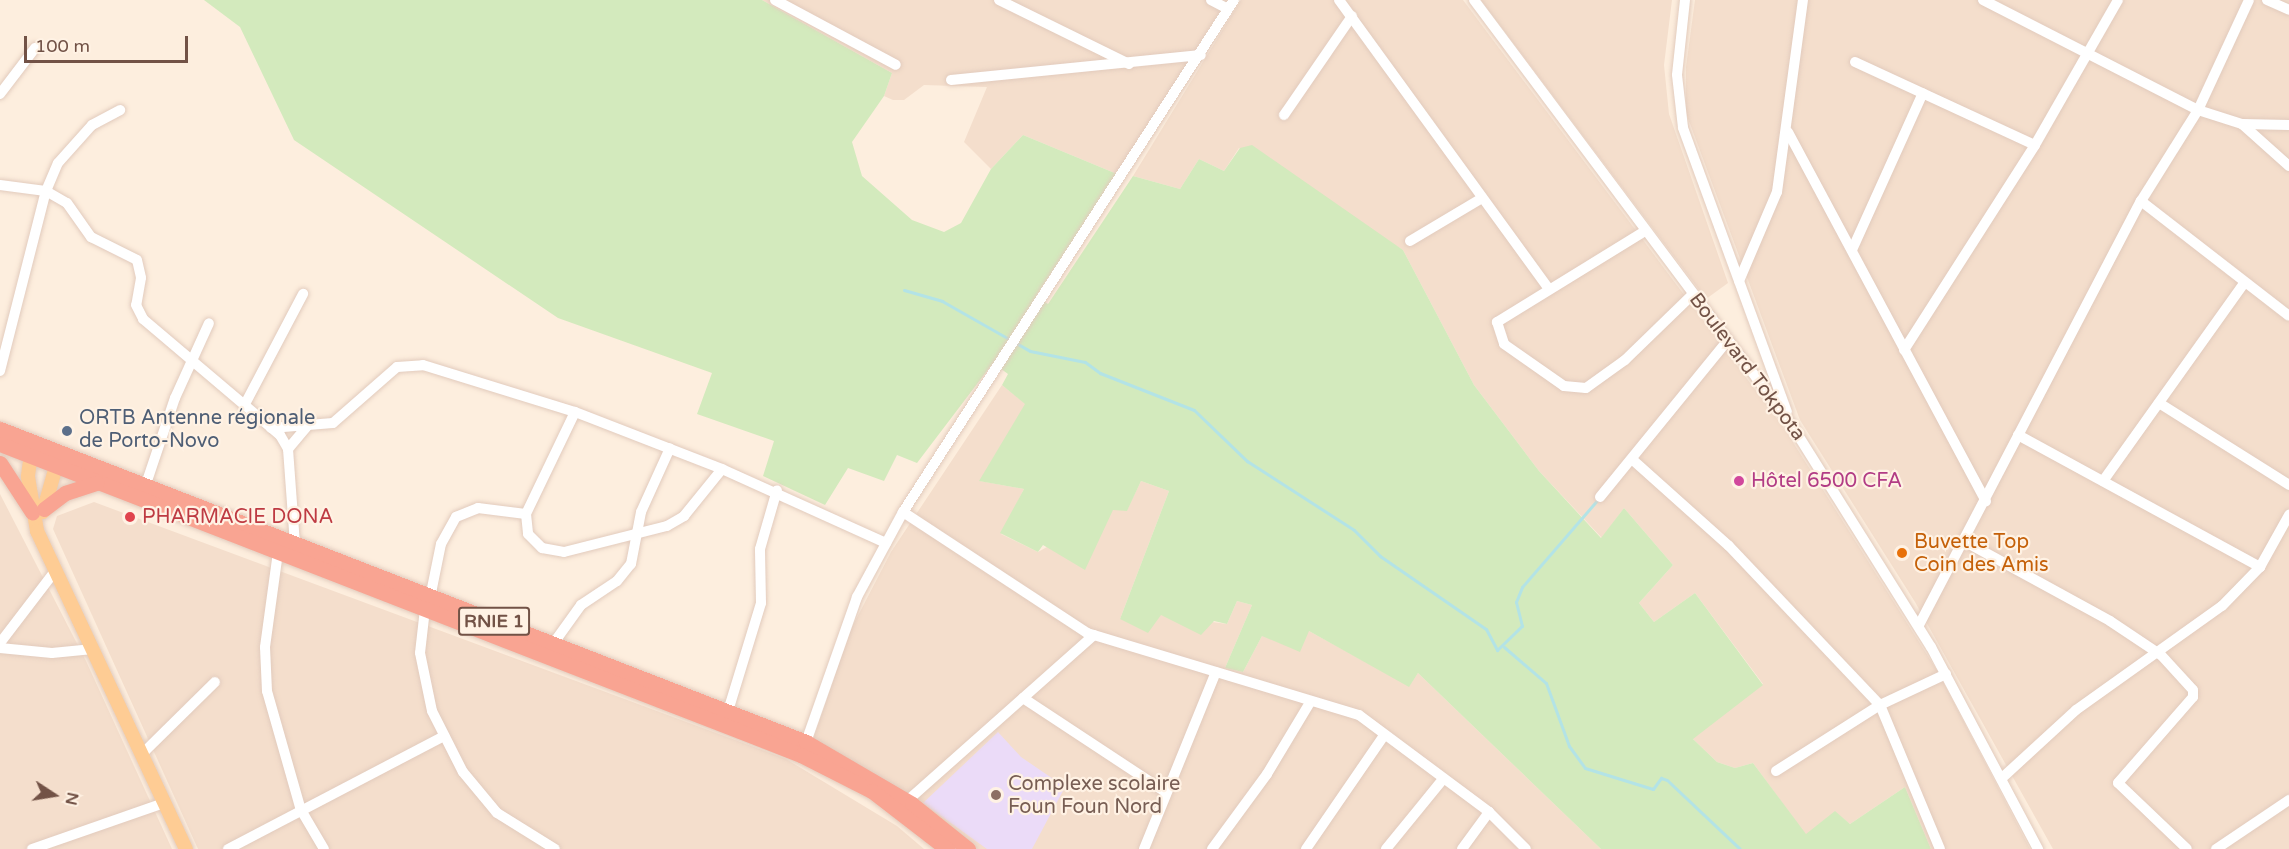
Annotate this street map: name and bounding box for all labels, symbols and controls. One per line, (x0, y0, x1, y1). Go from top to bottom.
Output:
scale bar (27, 24, 190, 62)
text: 100 m (35, 35, 90, 57)
street label: Boulevard Tokpota (1684, 288, 1810, 446)
place label: ORTB Antenne régionale de Porto-Novo (79, 407, 315, 454)
marker: ORTB Antenne régionale de Porto-Novo (60, 424, 74, 438)
place label: Hôtel 6500 CFA (1751, 469, 1902, 493)
marker: Hôtel 6500 CFA (1732, 474, 1746, 488)
place label: PHARMACIE DONA (142, 505, 333, 529)
marker: PHARMACIE DONA (123, 510, 137, 524)
place label: Buvette Top Coin des Amis (1914, 530, 2049, 577)
marker: Buvette Top Coin des Amis (1895, 546, 1909, 560)
road number: RNIE 1 (458, 606, 530, 636)
north arrow (24, 765, 84, 825)
place label: Complexe scolaire Foun Foun Nord (1008, 772, 1180, 819)
marker: Complexe scolaire Foun Foun Nord (989, 788, 1003, 802)
text: N (60, 790, 83, 807)

